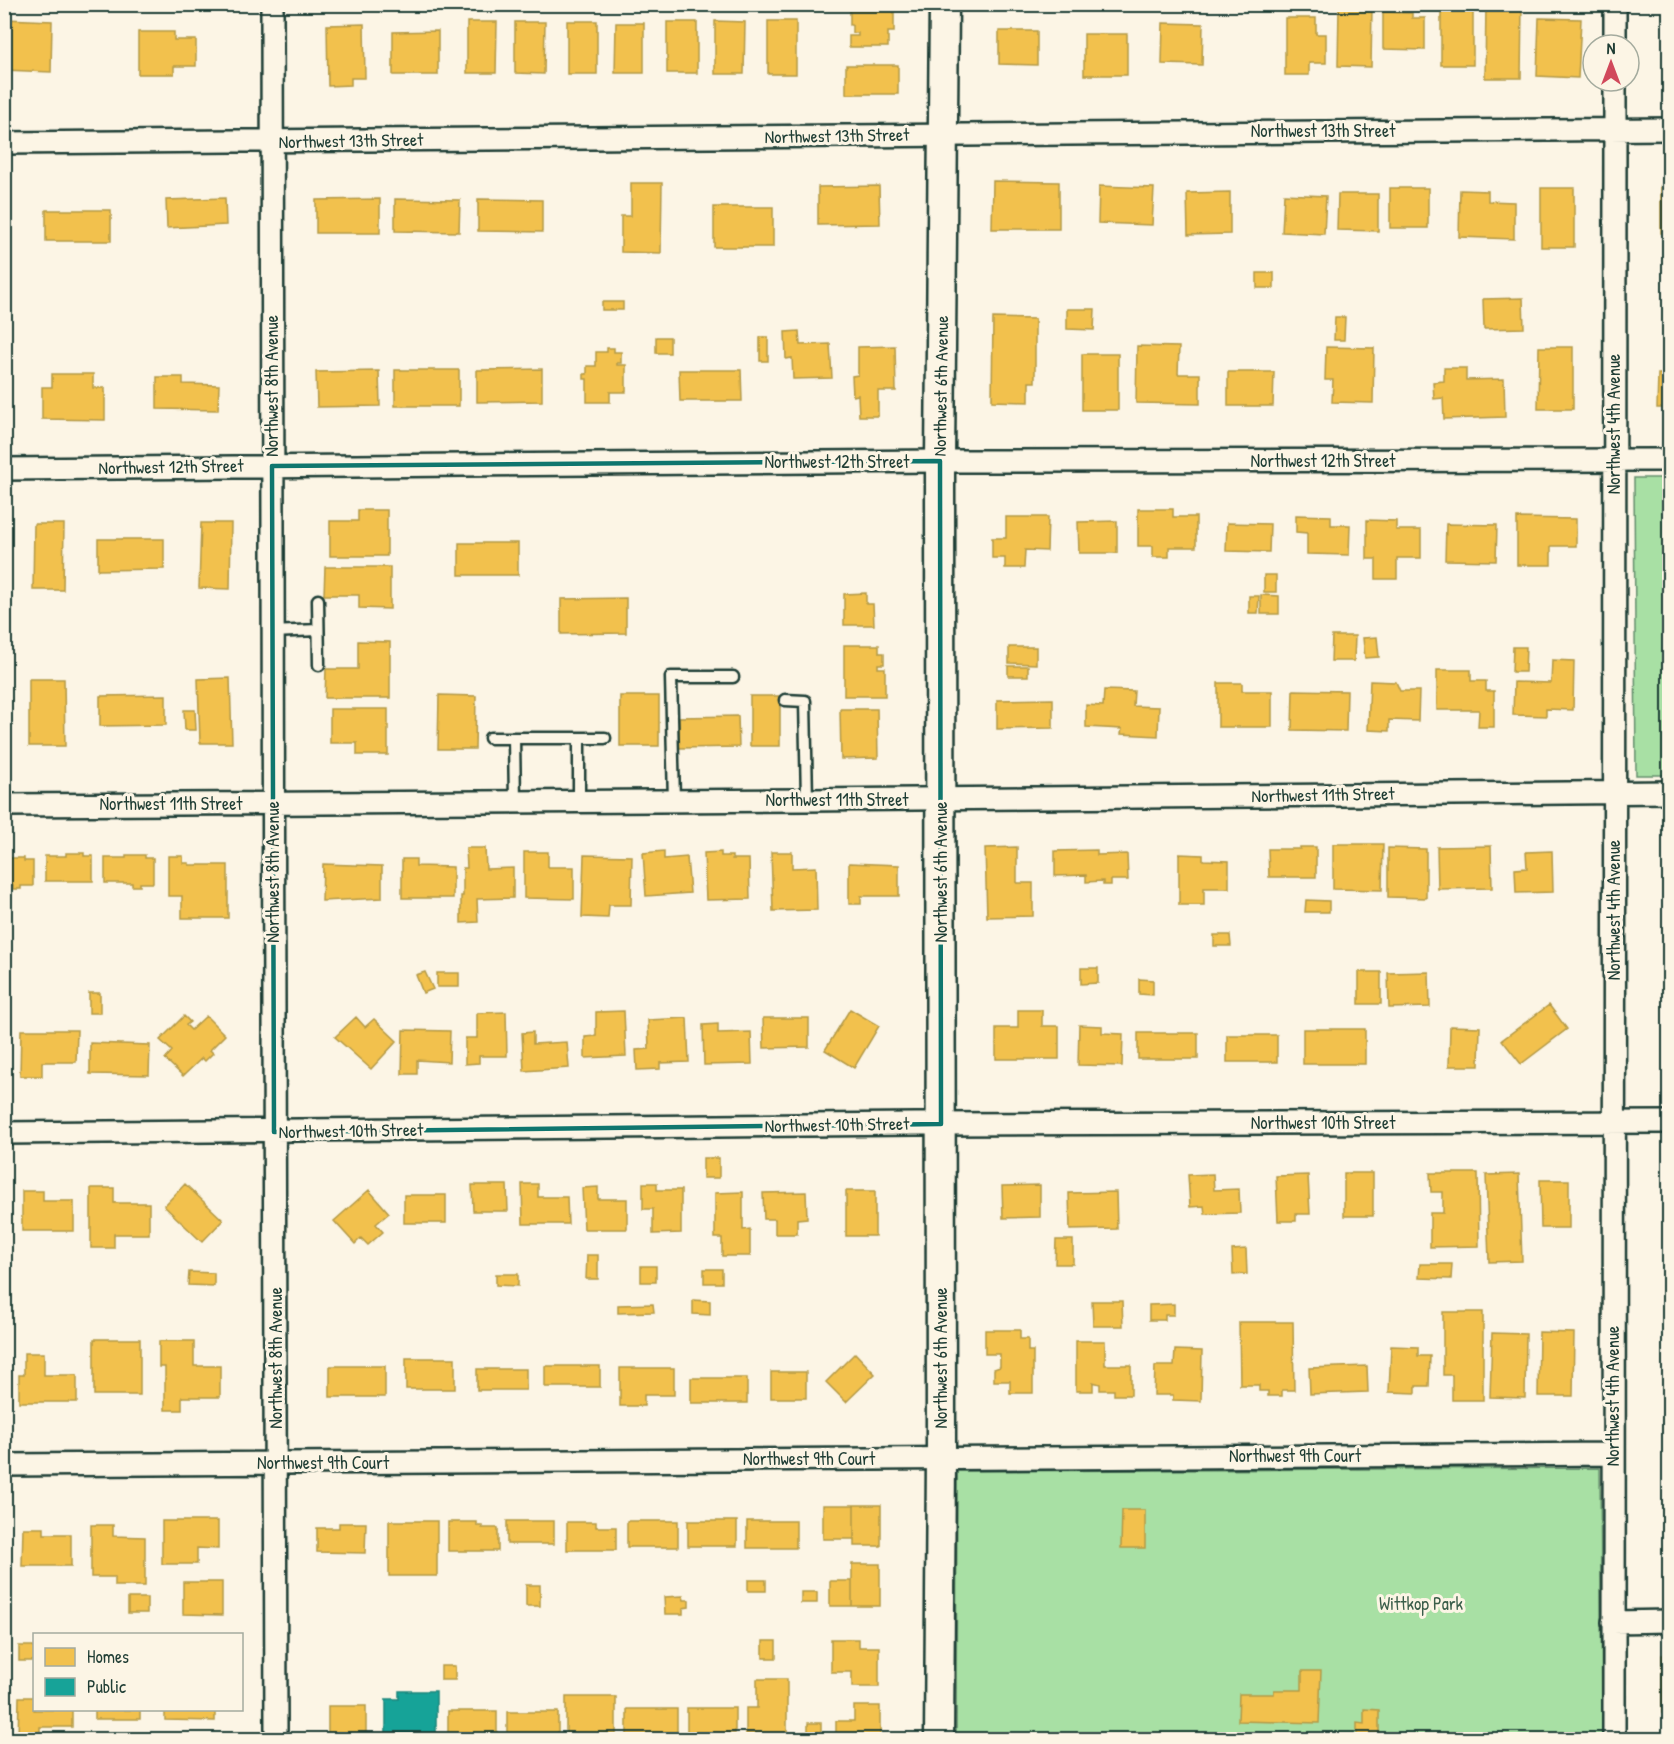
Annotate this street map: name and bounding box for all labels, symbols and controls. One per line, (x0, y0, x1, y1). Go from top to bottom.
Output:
north arrow (1581, 33, 1641, 93)
text: N (1607, 37, 1616, 59)
street label: Northwest 13th Street (1251, 118, 1396, 143)
street label: Northwest 13th Street (764, 122, 910, 149)
street label: Northwest 13th Street (278, 127, 424, 154)
street label: Northwest 8th Avenue (259, 315, 284, 457)
street label: Northwest 6th Avenue (927, 315, 954, 457)
street label: Northwest 4th Avenue (1601, 354, 1626, 494)
street label: Northwest 12th Street (1250, 448, 1396, 473)
street label: Northwest 12th Street (764, 449, 910, 474)
street label: Northwest 12th Street (98, 453, 245, 480)
street label: Northwest 11th Street (1251, 781, 1396, 808)
street label: Northwest 11th Street (765, 787, 909, 812)
street label: Northwest 11th Street (99, 791, 243, 816)
street label: Northwest 8th Avenue (260, 801, 285, 943)
street label: Northwest 6th Avenue (928, 802, 953, 943)
street label: Northwest 4th Avenue (1601, 840, 1626, 980)
street label: Northwest 10th Street (1251, 1110, 1396, 1135)
street label: Northwest 10th Street (764, 1111, 910, 1138)
street label: Northwest 10th Street (278, 1117, 424, 1144)
street label: Northwest 8th Avenue (263, 1287, 288, 1429)
street label: Northwest 6th Avenue (928, 1288, 953, 1429)
street label: Northwest 4th Avenue (1600, 1326, 1625, 1466)
street label: Northwest 9th Court (1229, 1443, 1362, 1468)
street label: Northwest 9th Court (743, 1446, 876, 1471)
street label: Northwest 9th Court (257, 1450, 390, 1475)
park label: Wittkop Park (1379, 1591, 1464, 1616)
legend (33, 1633, 243, 1711)
text: Homes (87, 1644, 129, 1669)
text: Public (87, 1674, 126, 1699)

